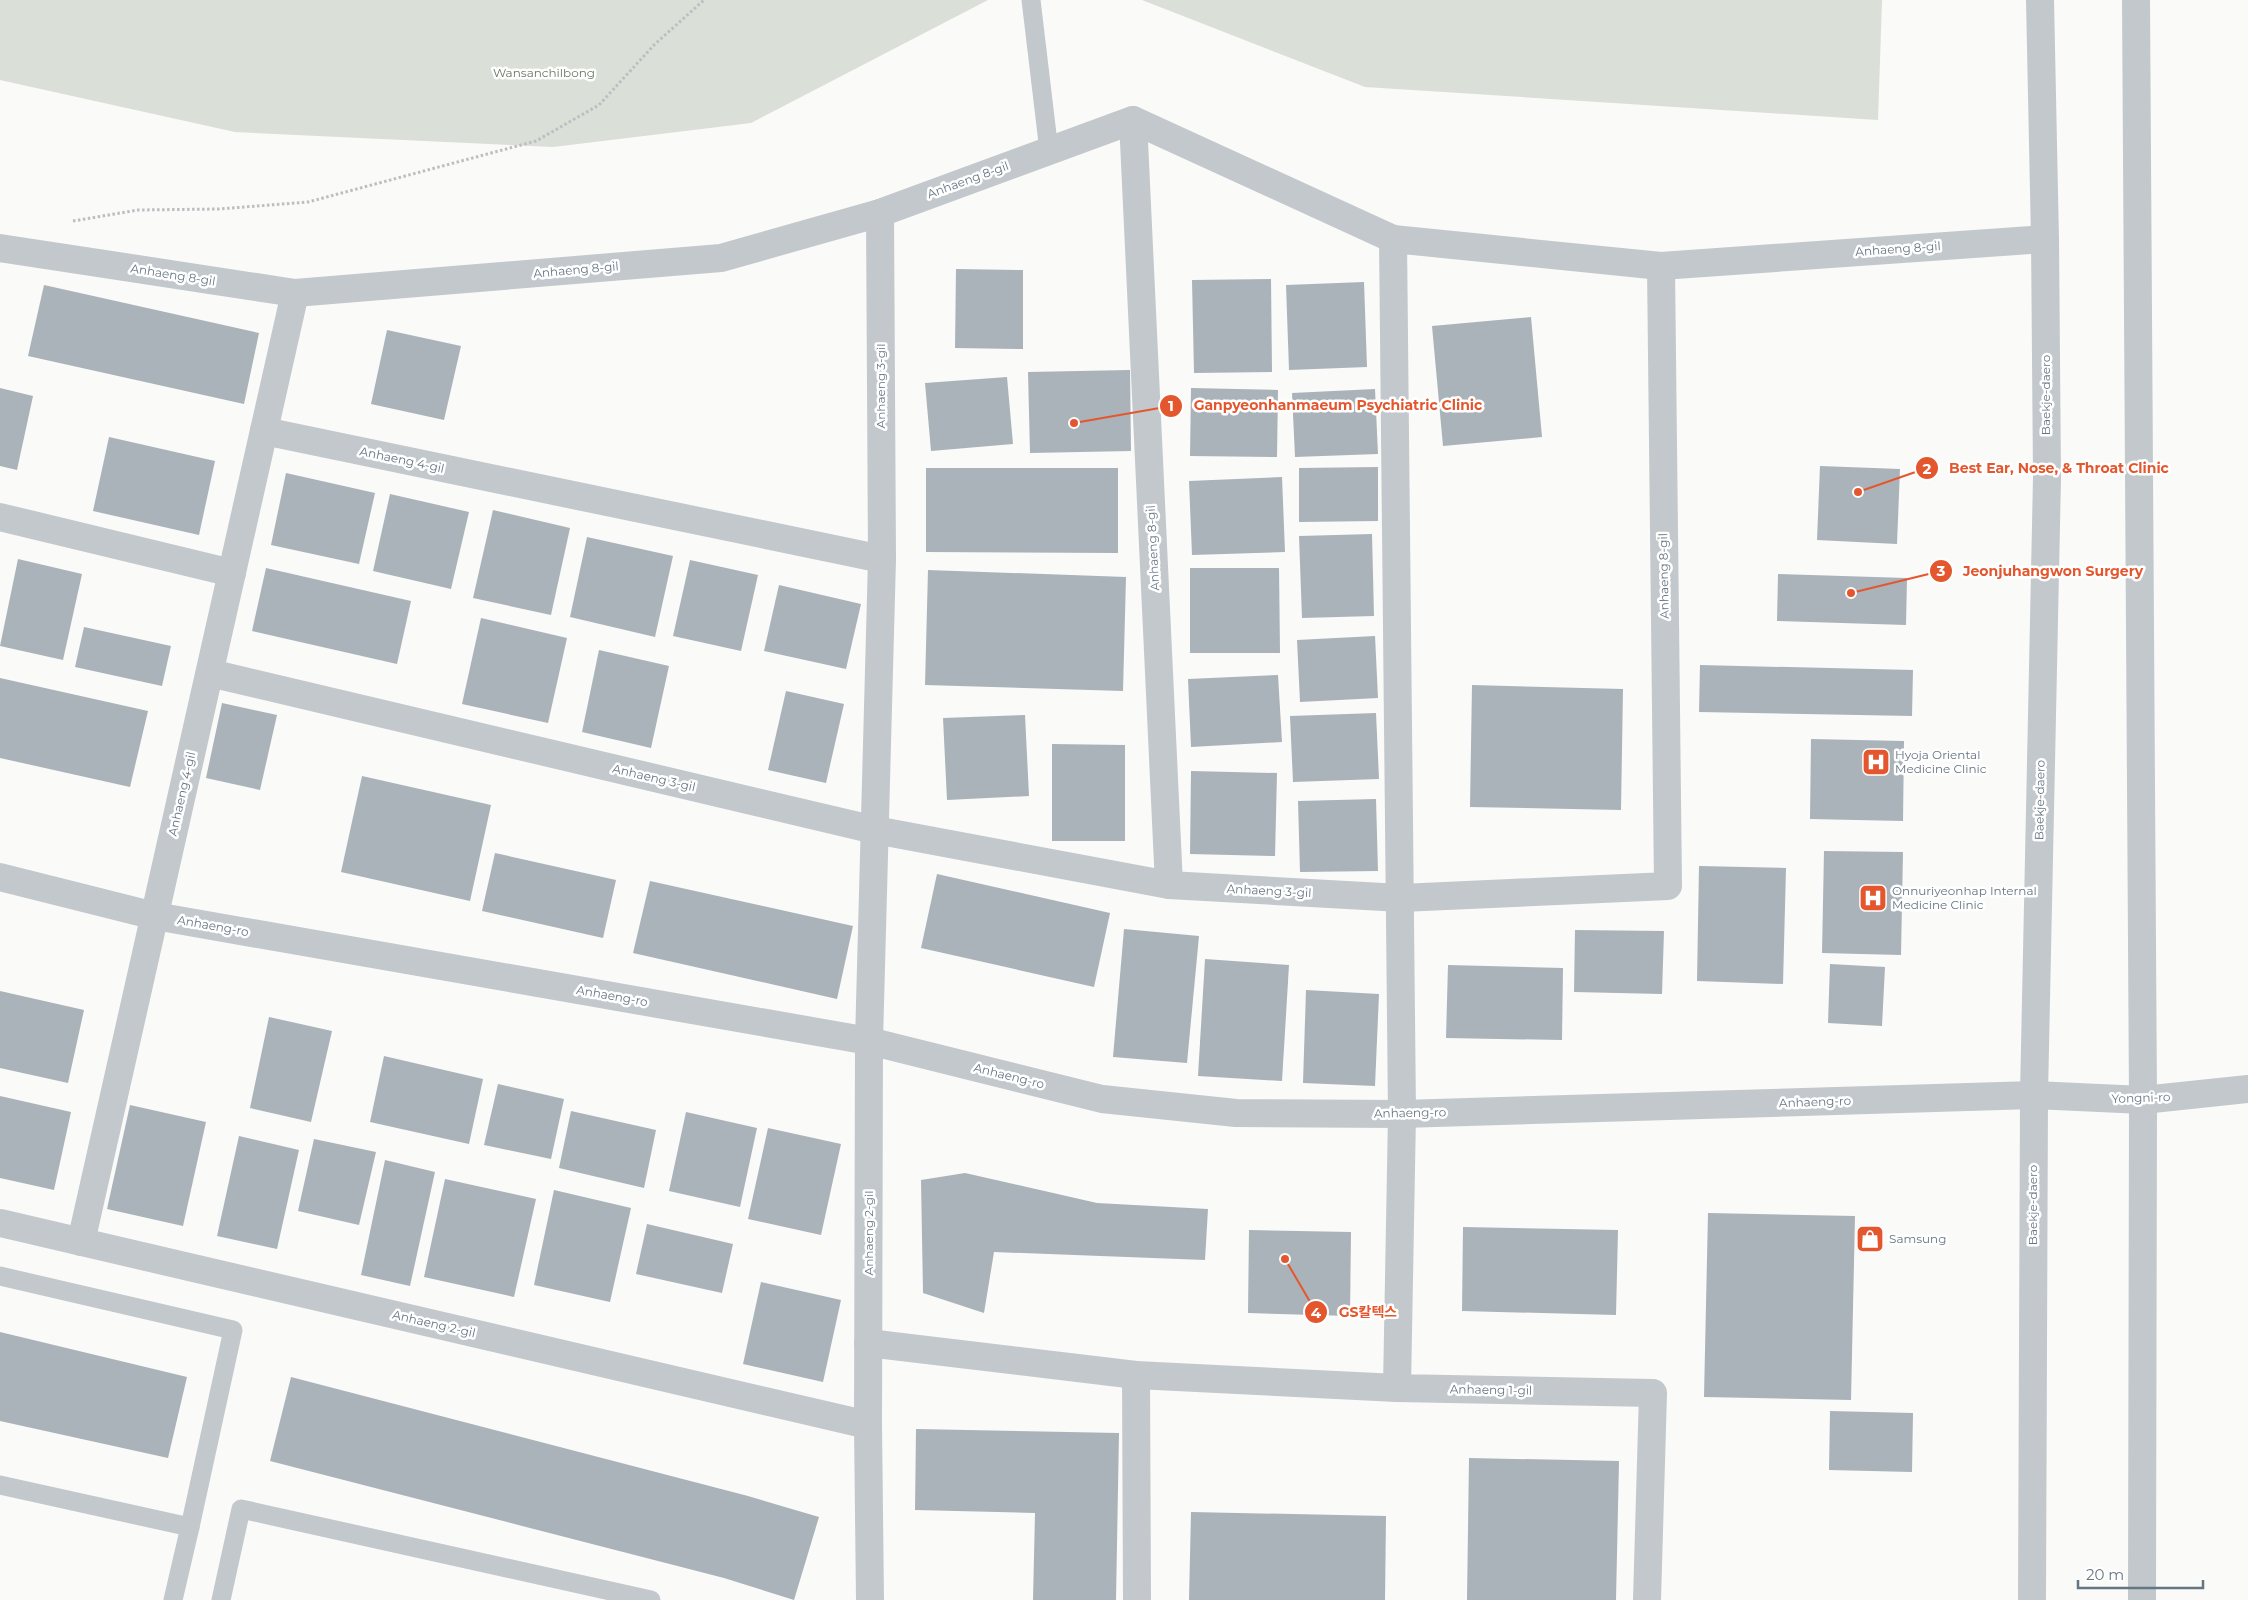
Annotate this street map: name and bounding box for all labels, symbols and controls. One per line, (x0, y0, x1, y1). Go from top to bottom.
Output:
park label: Wansanchilbong (493, 65, 595, 80)
street label: Anhaeng 8-gil (925, 158, 1011, 201)
street label: Anhaeng 8-gil (1855, 238, 1941, 259)
street label: Anhaeng 8-gil (533, 258, 619, 281)
street label: Anhaeng 8-gil (130, 260, 217, 289)
street label: Anhaeng 3-gil (873, 344, 888, 428)
street label: Baekje-daero (2038, 355, 2053, 435)
callout: Ganpyeonhanmaeum Psychiatric Clinic (1159, 391, 1493, 420)
text: 1 (1168, 396, 1174, 415)
text: Ganpyeonhanmaeum Psychiatric Clinic (1194, 396, 1483, 414)
street label: Anhaeng 4-gil (358, 443, 446, 476)
callout: Best Ear, Nose, & Throat Clinic (1914, 454, 2179, 483)
text: 2 (1923, 459, 1932, 478)
text: Best Ear, Nose, & Throat Clinic (1949, 459, 2170, 477)
street label: Anhaeng 8-gil (1143, 505, 1162, 591)
street label: Anhaeng 8-gil (1655, 533, 1672, 619)
callout: Jeonjuhangwon Surgery (1928, 557, 2153, 586)
text: 3 (1936, 561, 1946, 580)
text: Jeonjuhangwon Surgery (1962, 562, 2144, 580)
hospital icon: Hyoja Oriental Medicine Clinic (1861, 747, 1891, 777)
place label: Hyoja Oriental Medicine Clinic (1895, 747, 1987, 776)
street label: Anhaeng 4-gil (165, 750, 199, 838)
street label: Baekje-daero (2031, 760, 2048, 840)
street label: Anhaeng 3-gil (611, 761, 697, 794)
street label: Anhaeng 3-gil (1226, 881, 1312, 900)
hospital icon: Onnuriyeonhap Internal Medicine Clinic (1858, 883, 1888, 913)
place label: Onnuriyeonhap Internal Medicine Clinic (1892, 883, 2037, 912)
street label: Anhaeng-ro (176, 912, 250, 939)
street label: Anhaeng-ro (575, 982, 649, 1009)
street label: Anhaeng-ro (972, 1059, 1046, 1092)
street label: Yongni-ro (2111, 1089, 2171, 1106)
street label: Anhaeng-ro (1779, 1093, 1851, 1110)
street label: Anhaeng-ro (1374, 1104, 1446, 1121)
street label: Baekje-daero (2025, 1165, 2040, 1245)
street label: Anhaeng 2-gil (861, 1191, 876, 1275)
shop icon: Samsung (1855, 1224, 1885, 1254)
place label: Samsung (1889, 1231, 1946, 1246)
callout: GS칼텍스 (1304, 1298, 1407, 1327)
text: 4 (1311, 1303, 1322, 1322)
text: GS칼텍스 (1339, 1303, 1397, 1321)
street label: Anhaeng 2-gil (391, 1307, 477, 1340)
street label: Anhaeng 1-gil (1450, 1381, 1532, 1398)
scale bar (2078, 1558, 2203, 1590)
text: 20 m (2086, 1565, 2124, 1584)

